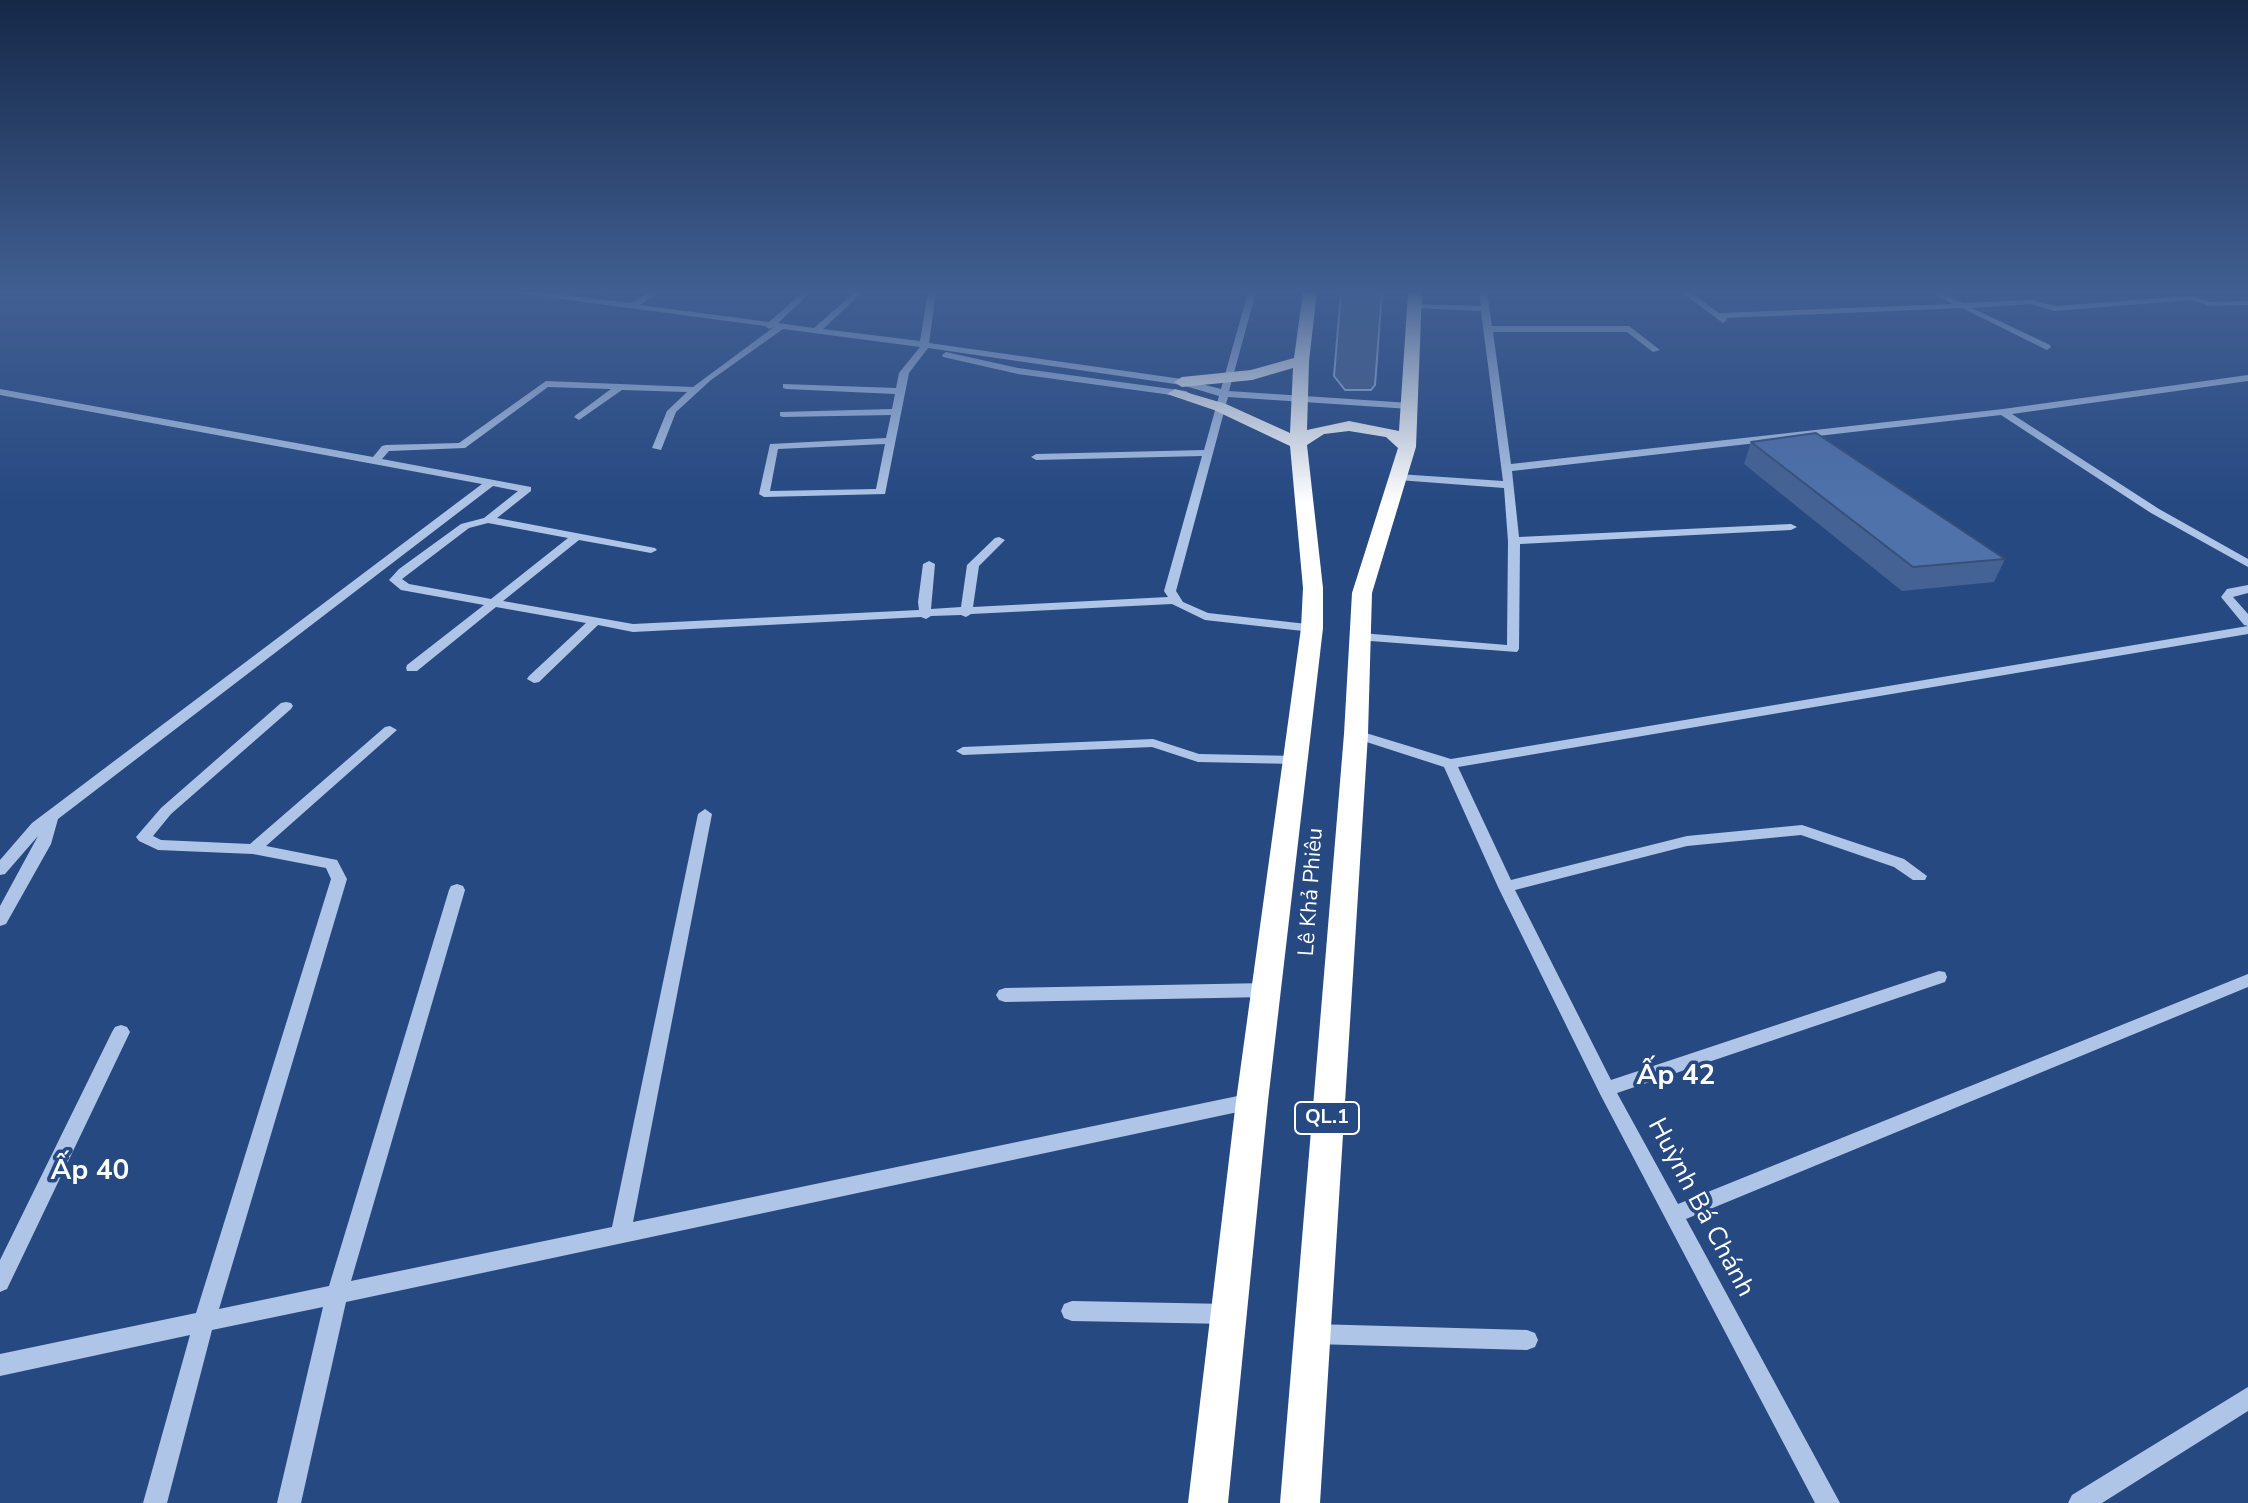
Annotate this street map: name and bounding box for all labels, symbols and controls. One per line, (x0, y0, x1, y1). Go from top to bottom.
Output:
street label: Lê Khả Phiêu (1294, 827, 1330, 957)
district label: Ấp 42 (1637, 1060, 1715, 1094)
road number: QL.1 (1295, 1102, 1359, 1134)
street label: Huỳnh Bá Chánh (1640, 1113, 1760, 1303)
district label: Ấp 40 (51, 1155, 129, 1189)

